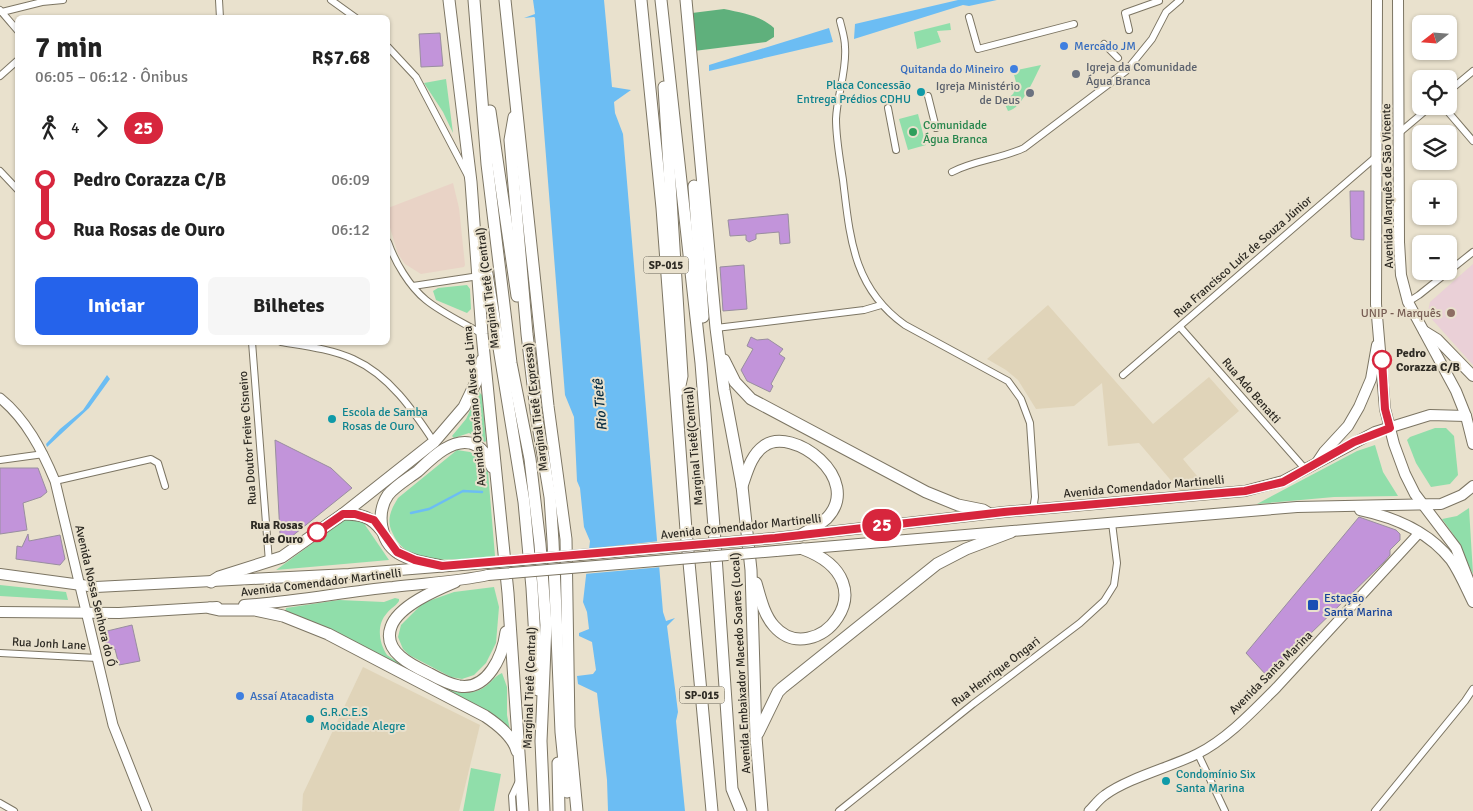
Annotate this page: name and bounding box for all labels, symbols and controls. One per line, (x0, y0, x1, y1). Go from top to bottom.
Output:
north arrow (1412, 15, 1458, 60)
map controls (1412, 15, 1457, 280)
text: 7 min (35, 31, 103, 65)
place label: Mercado JM (1074, 39, 1136, 54)
marker: Mercado JM (1058, 40, 1070, 52)
text: R$7.68 (312, 46, 370, 70)
place label: Igreja da Comunidade Água Branca (1086, 60, 1197, 89)
place label: Quitanda do Mineiro (900, 62, 1004, 77)
marker: Quitanda do Mineiro (1008, 63, 1020, 75)
text: 06:05 – 06:12 · Ônibus (35, 67, 188, 87)
marker: Igreja da Comunidade Água Branca (1070, 68, 1082, 80)
button: locate (1412, 70, 1457, 115)
place label: Placa Concessão Entrega Prédios CDHU (797, 78, 911, 107)
place label: Igreja Ministério de Deus (936, 79, 1020, 108)
marker: Placa Concessão Entrega Prédios CDHU (915, 86, 927, 98)
marker: Igreja Ministério de Deus (1024, 87, 1036, 99)
street label: Avenida Marquês de São Vicente (1379, 103, 1397, 269)
icon: walk (35, 114, 63, 142)
icon: forward (88, 114, 116, 142)
text: 25 (134, 117, 153, 139)
text: 4 (71, 118, 80, 138)
place label: Comunidade Água Branca (923, 118, 988, 147)
button: layers (1412, 125, 1457, 170)
marker: Comunidade Água Branca (907, 126, 919, 138)
text: Pedro Corazza C/B (73, 168, 226, 192)
text: 06:09 (331, 170, 370, 190)
button: + (1412, 180, 1457, 225)
street label: Rua Francisco Luíz de Souza Júnior (1171, 192, 1316, 321)
text: Rua Rosas de Ouro (73, 218, 225, 242)
text: 06:12 (331, 220, 370, 240)
street label: Marginal Tietê (Central) (473, 226, 503, 349)
button: − (1412, 235, 1457, 280)
road number: SP-015 (644, 256, 688, 274)
button: Iniciar (35, 277, 198, 335)
button: Bilhetes (208, 277, 370, 335)
place label: UNIP - Marquês (1361, 306, 1441, 321)
marker: UNIP - Marquês (1445, 307, 1457, 319)
street label: Avenida Otaviano Alves de Lima (461, 325, 489, 487)
street label: Marginal Tietê (Expressa) (521, 342, 551, 472)
place label: Pedro Corazza C/B (1396, 346, 1460, 375)
marker: Pedro Corazza C/B (1372, 350, 1392, 370)
street label: Rua Ado Benatti (1218, 355, 1284, 427)
street label: Rua Doutor Freire Cisneiro (236, 370, 260, 506)
water label: Rio Tietê (589, 377, 611, 432)
street label: Marginal Tietê(Central) (681, 386, 707, 506)
place label: Escola de Samba Rosas de Ouro (342, 405, 428, 434)
marker: Escola de Samba Rosas de Ouro (326, 413, 338, 425)
street label: Avenida Comendador Martinelli (1063, 472, 1225, 502)
line badge: 25 (860, 509, 904, 541)
street label: Avenida Comendador Martinelli (660, 511, 822, 543)
text: 25 (872, 514, 892, 536)
place label: Rua Rosas de Ouro (250, 518, 304, 547)
marker: Rua Rosas de Ouro (307, 522, 327, 542)
street label: Avenida Nossa Senhora do Ó (71, 524, 119, 668)
street label: Avenida Embaixador Macedo Soares (Local) (728, 552, 754, 774)
street label: Avenida Comendador Martinelli (240, 566, 402, 600)
place label: Estação Santa Marina (1324, 591, 1393, 620)
marker: Estação Santa Marina (1306, 598, 1320, 612)
street label: Marginal Tietê (Central) (520, 627, 540, 749)
street label: Avenida Santa Marina (1226, 628, 1316, 718)
street label: Rua Henrique Ongari (949, 634, 1043, 710)
street label: Rua Jonh Lane (11, 635, 87, 653)
road number: SP-015 (680, 686, 724, 704)
place label: Assaí Atacadista (250, 689, 334, 704)
marker: Assaí Atacadista (234, 690, 246, 702)
place label: G.R.C.E.S Mocidade Alegre (320, 705, 406, 734)
marker: G.R.C.E.S Mocidade Alegre (304, 713, 316, 725)
place label: Condomínio Six Santa Marina (1176, 767, 1256, 796)
marker: Condomínio Six Santa Marina (1160, 775, 1172, 787)

